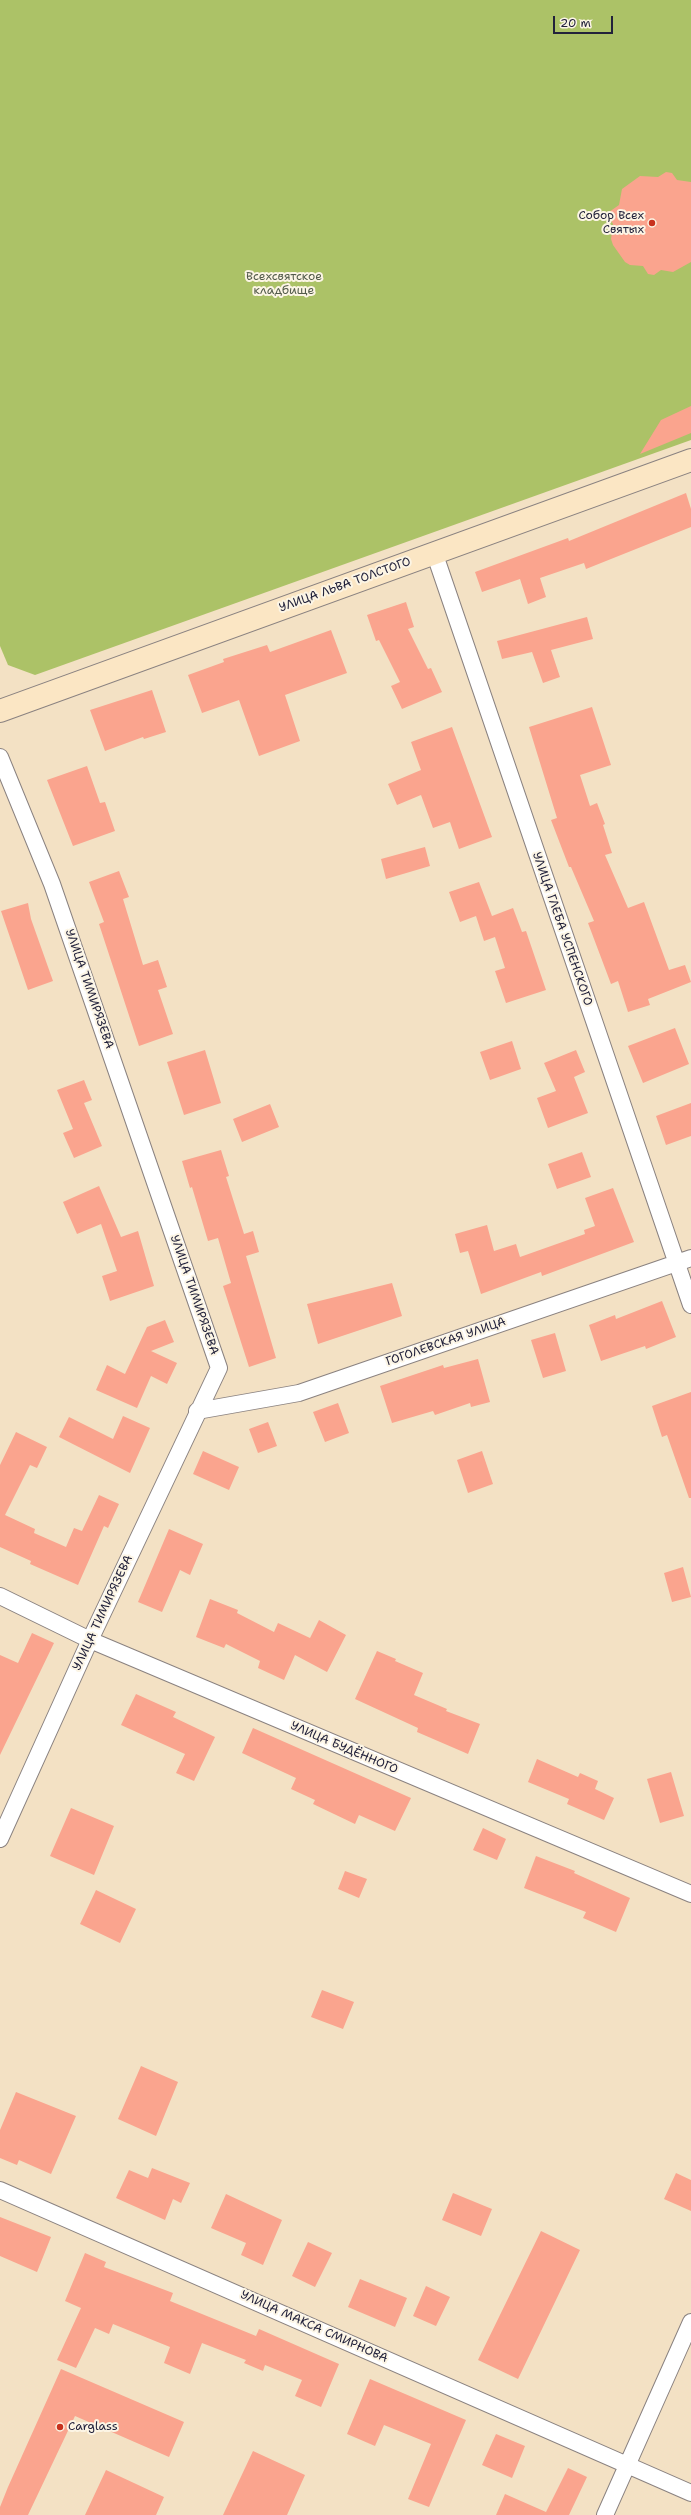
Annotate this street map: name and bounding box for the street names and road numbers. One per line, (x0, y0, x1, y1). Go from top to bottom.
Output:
street label: УЛИЦА ЛЬВА ТОЛСТОГО (277, 554, 413, 616)
street label: УЛИЦА ГЛЕБА УСПЕНСКОГО (529, 850, 595, 1008)
street label: УЛИЦА ТИМИРЯЗЕВА (62, 927, 116, 1051)
street label: УЛИЦА ТИМИРЯЗЕВА (167, 1233, 221, 1357)
street label: ГОГОЛЕВСКАЯ УЛИЦА (384, 1315, 508, 1369)
street label: УЛИЦА ТИМИРЯЗЕВА (70, 1553, 136, 1673)
street label: УЛИЦА БУДЁННОГО (288, 1719, 400, 1777)
street label: УЛИЦА МАКСА СМИРНОВА (238, 2288, 390, 2366)

